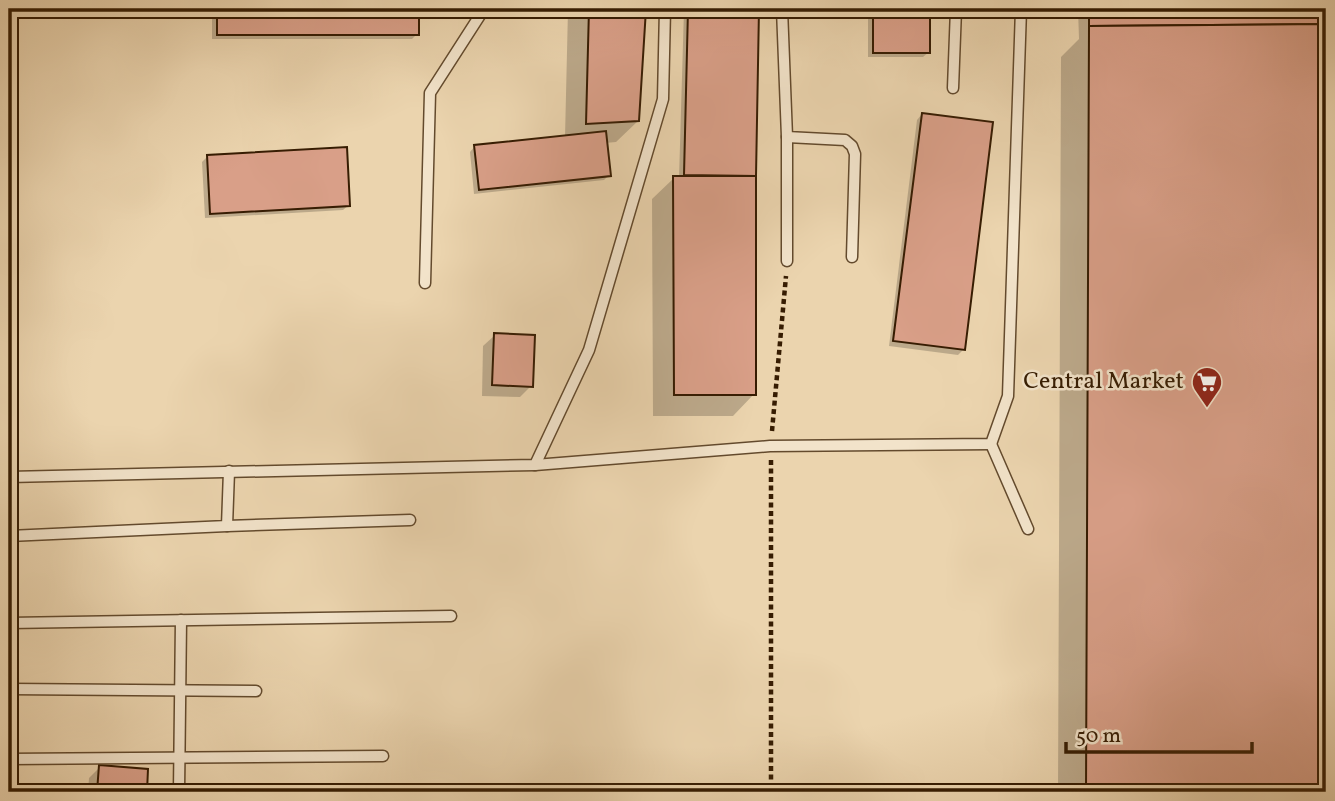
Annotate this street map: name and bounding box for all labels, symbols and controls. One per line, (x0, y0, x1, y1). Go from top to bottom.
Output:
place label: Central Market (1023, 365, 1184, 399)
supermarket icon: Central Market (1190, 365, 1224, 409)
scale bar (1066, 710, 1251, 754)
text: 50 m (1076, 722, 1121, 751)

